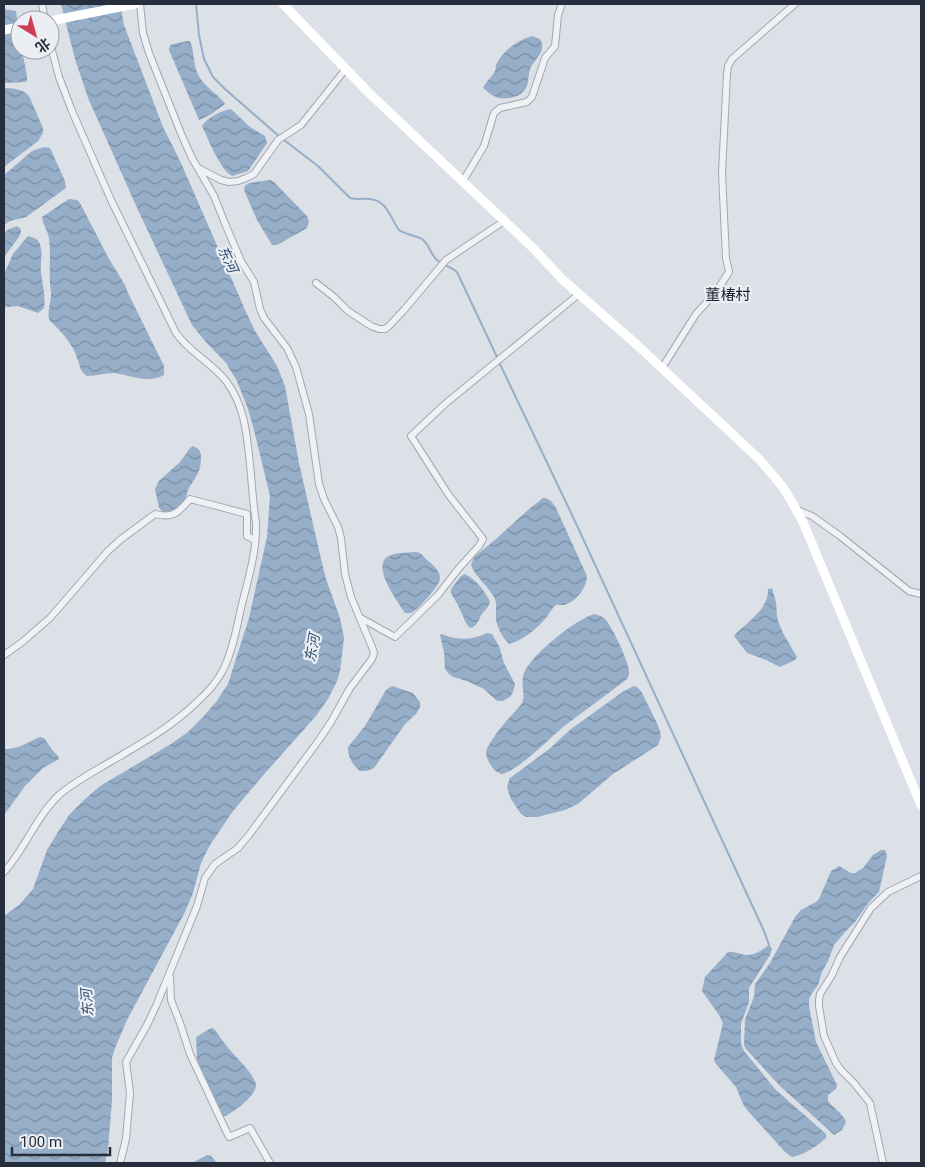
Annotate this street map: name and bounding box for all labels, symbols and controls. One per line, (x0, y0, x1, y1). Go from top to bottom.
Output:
north arrow (10, 10, 60, 60)
text: 北 (32, 35, 53, 56)
water label: 东河 (215, 243, 242, 278)
district label: 董椿村 (705, 286, 751, 304)
water label: 东河 (302, 630, 323, 663)
water label: 东河 (78, 985, 96, 1018)
scale bar (12, 1124, 110, 1156)
text: 100 m (20, 1133, 62, 1151)

